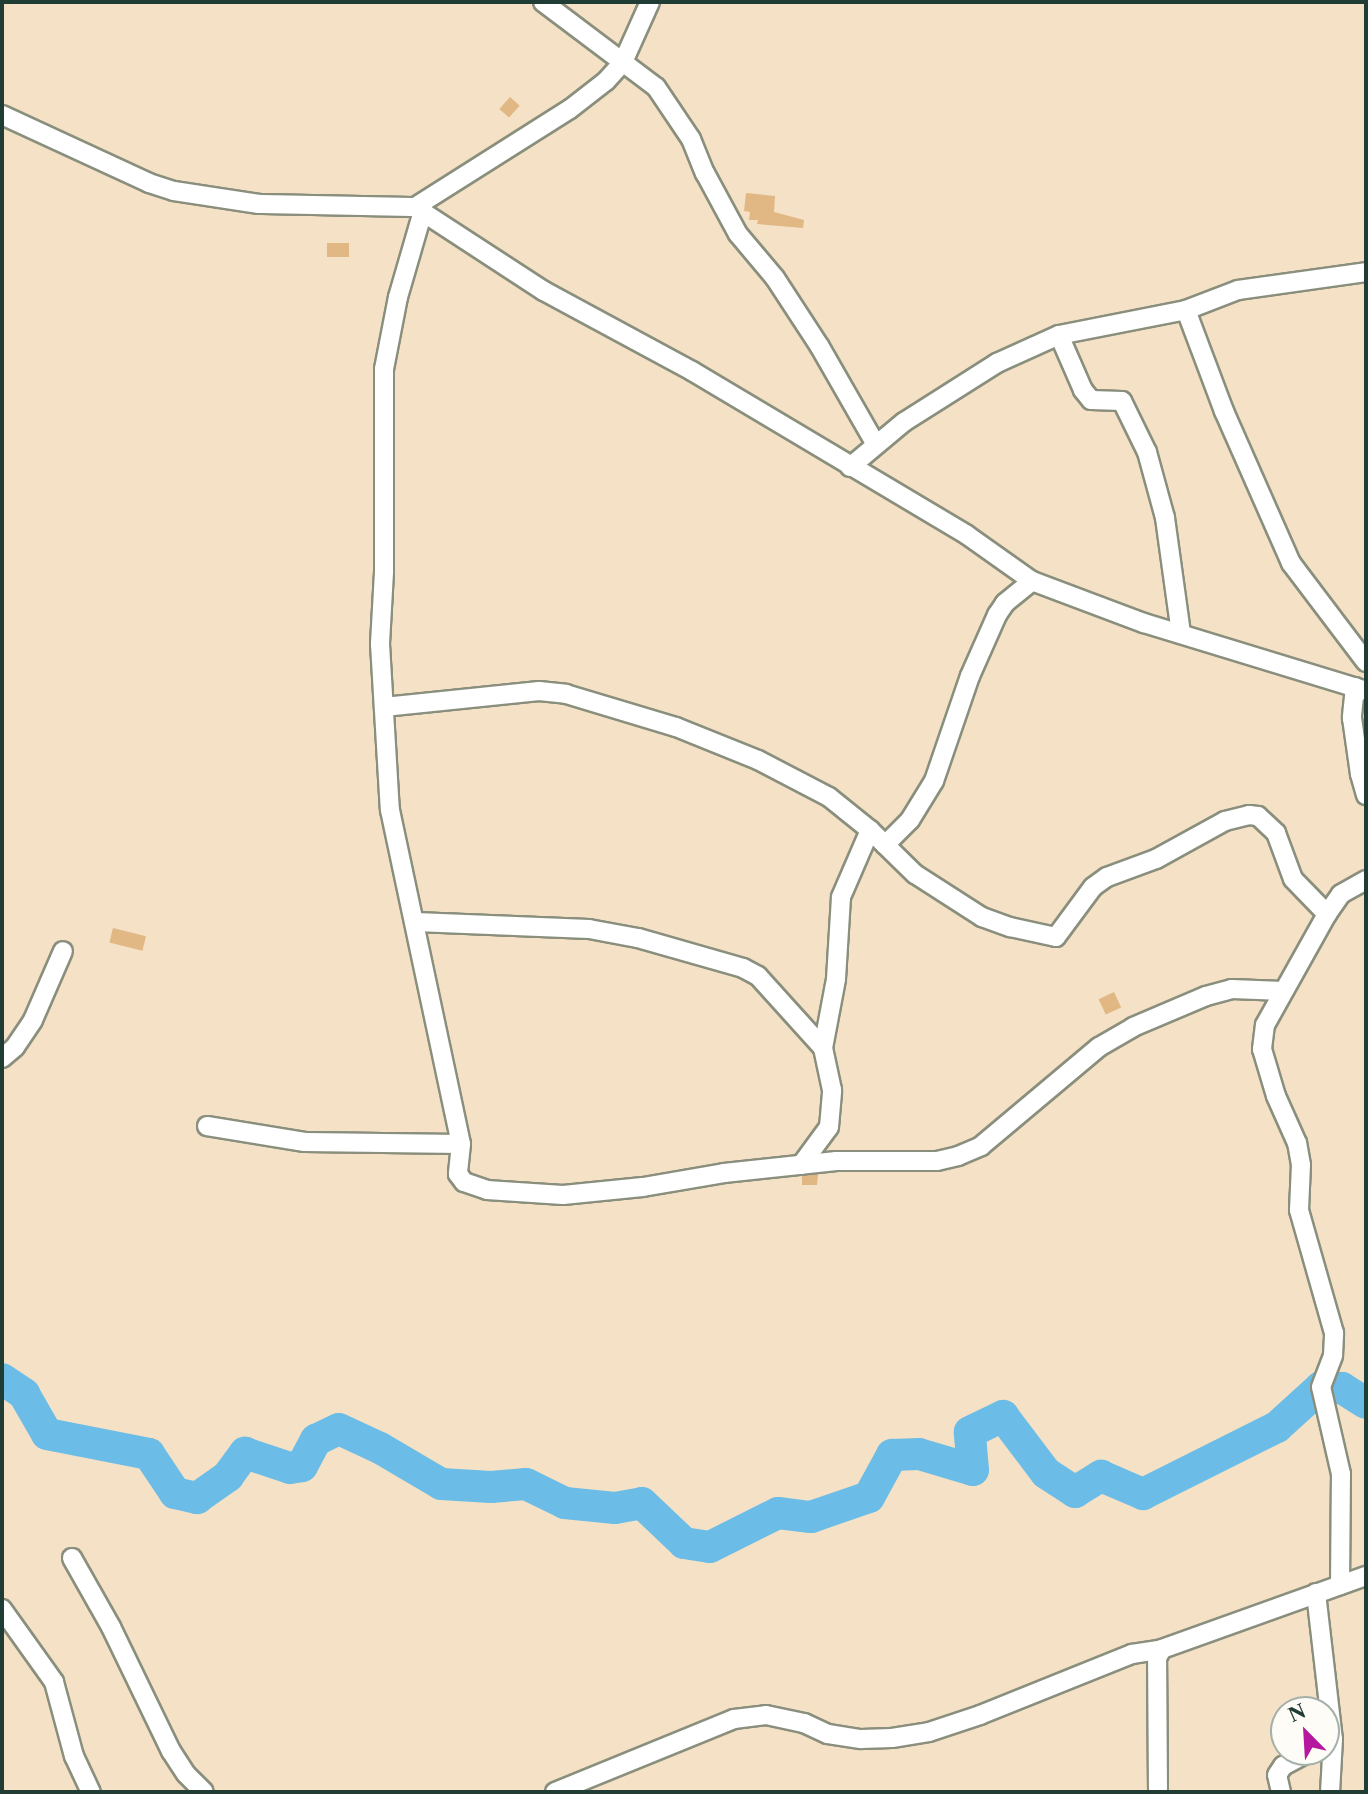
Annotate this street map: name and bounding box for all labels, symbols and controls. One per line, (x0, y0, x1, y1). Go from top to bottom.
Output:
north arrow (1270, 1696, 1340, 1766)
text: N (1285, 1699, 1309, 1727)

